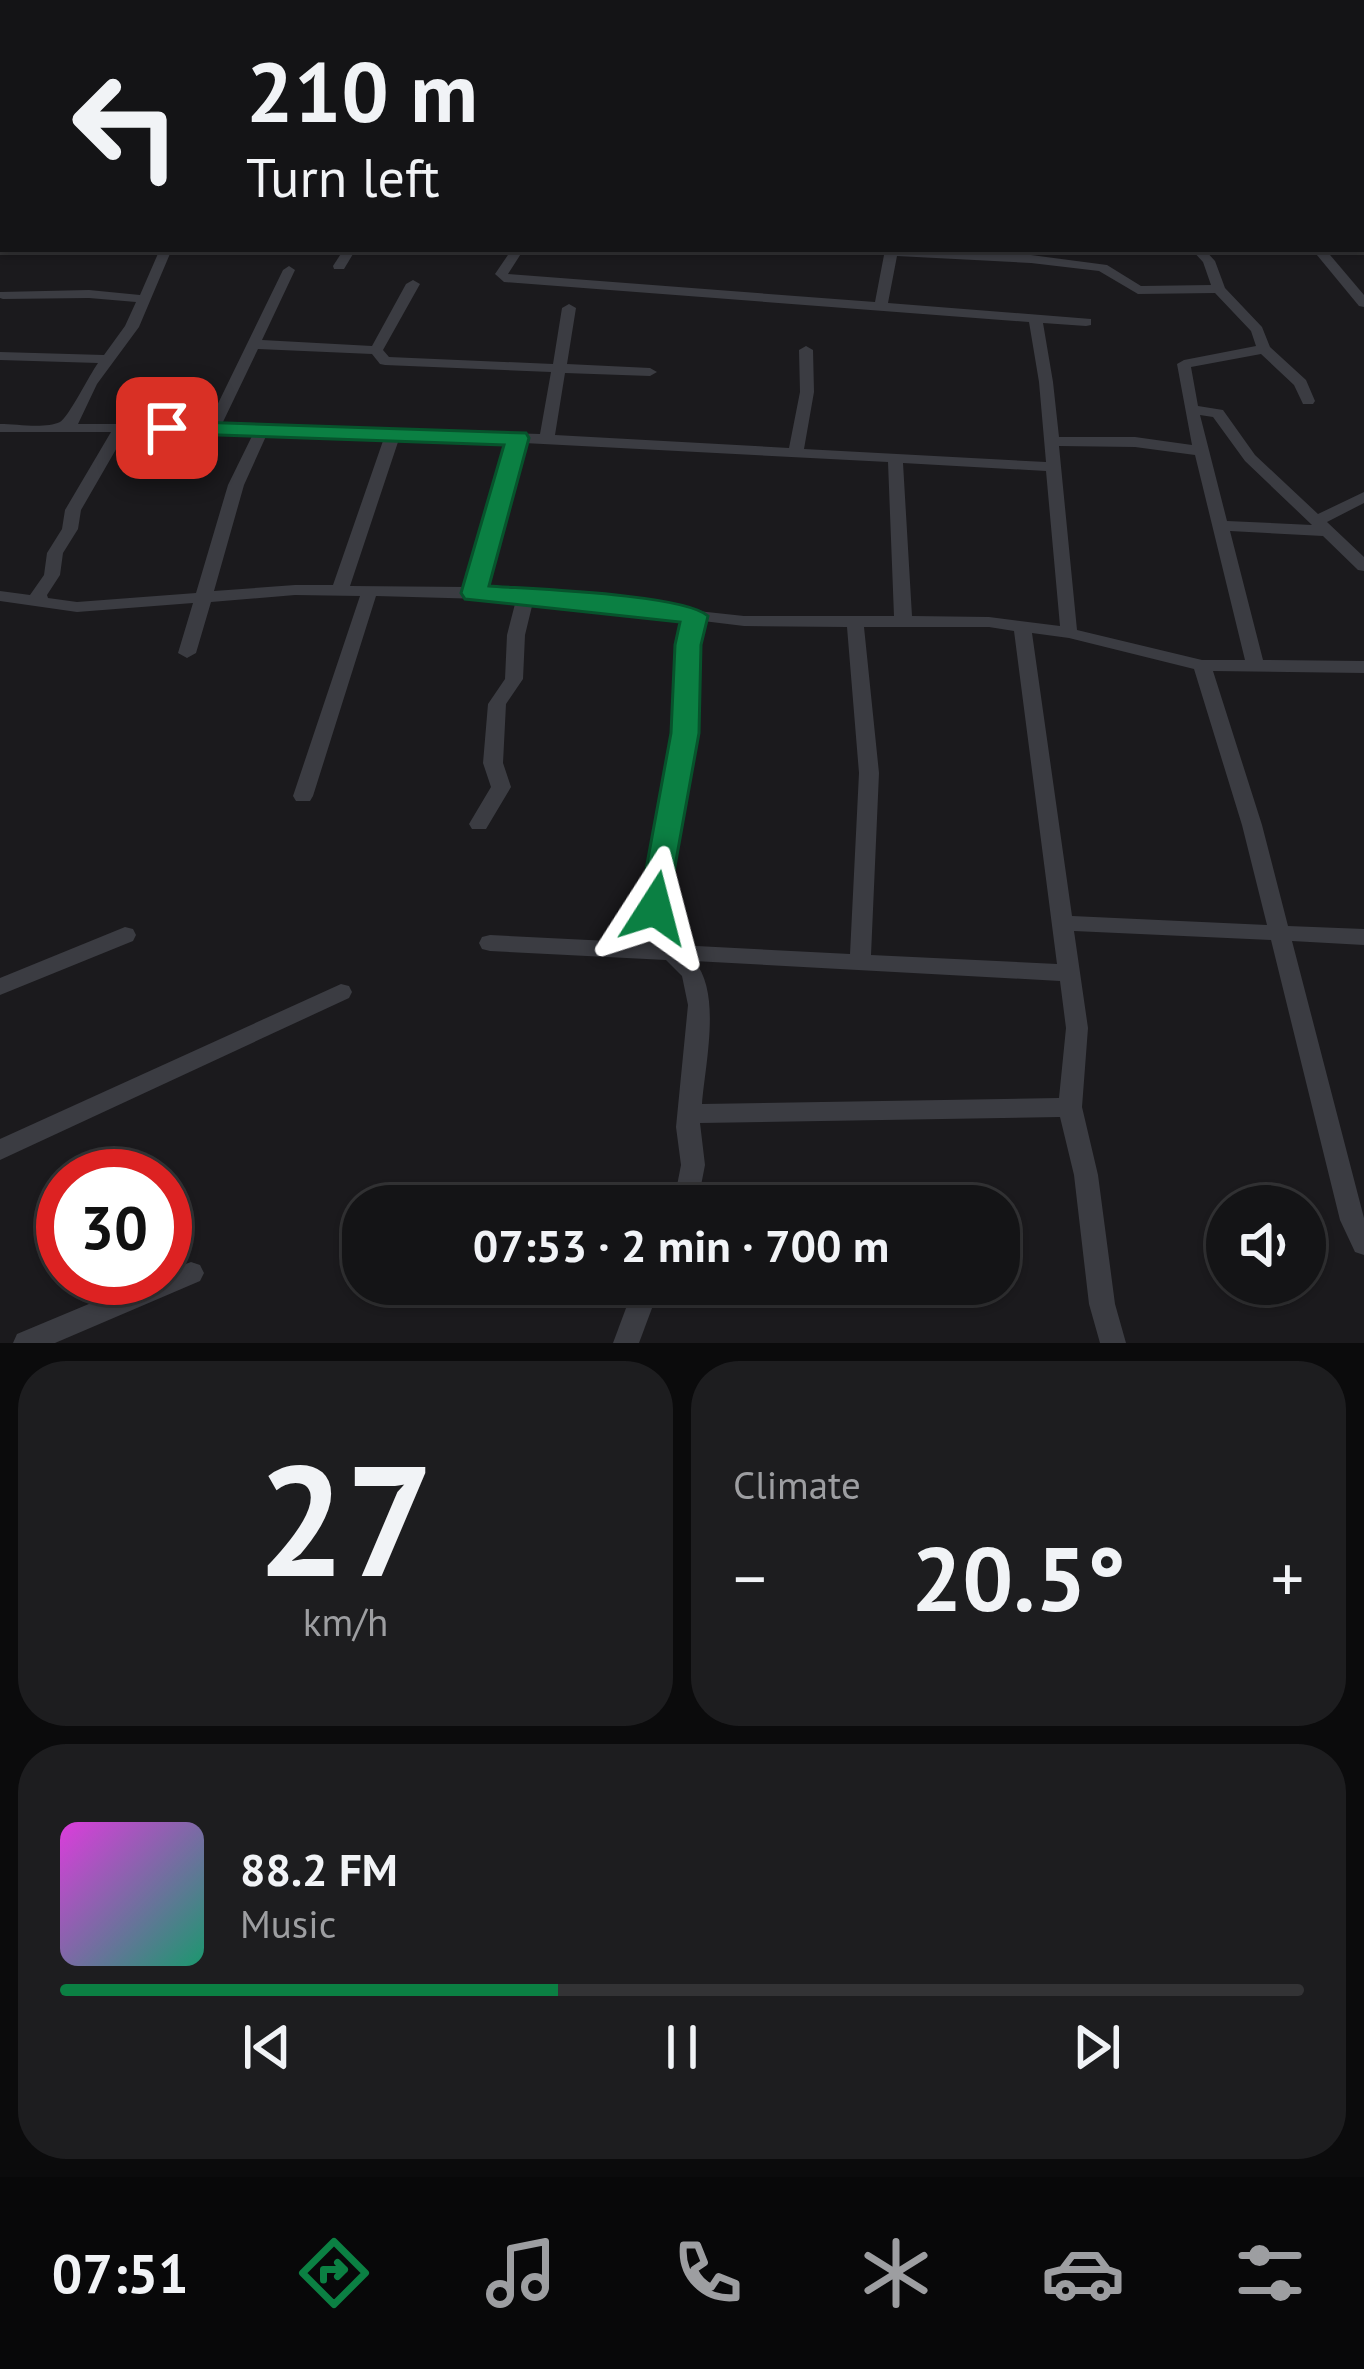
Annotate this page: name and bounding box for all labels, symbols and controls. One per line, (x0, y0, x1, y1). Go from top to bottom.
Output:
text: 210 m (246, 36, 478, 145)
icon: left (48, 48, 204, 204)
text: Turn left (246, 142, 440, 212)
pin (116, 377, 218, 479)
icon: arrive (134, 395, 200, 461)
position arrow (592, 845, 718, 971)
speed limit sign: 30 (36, 1149, 192, 1305)
map controls (1206, 1185, 1326, 1305)
button: sound (1206, 1185, 1326, 1305)
text: 07:53 · 2 min · 700 m (473, 1216, 889, 1274)
text: 27 (257, 1417, 434, 1619)
text: Climate (733, 1459, 861, 1510)
text: 20.5° (911, 1519, 1126, 1636)
text: − (733, 1535, 766, 1620)
text: + (1271, 1535, 1304, 1620)
text: km/h (303, 1596, 388, 1647)
text: 88.2 FM (240, 1840, 398, 1898)
text: Music (240, 1898, 336, 1949)
icon: previous (234, 2014, 300, 2080)
icon: pause (649, 2014, 715, 2080)
icon: next (1064, 2014, 1130, 2080)
icon: directions (292, 2231, 376, 2315)
icon: music (479, 2231, 563, 2315)
icon: phone (666, 2231, 750, 2315)
icon: climate (854, 2231, 938, 2315)
icon: car (1041, 2231, 1125, 2315)
icon: filters (1228, 2231, 1312, 2315)
text: 07:51 (52, 2238, 189, 2308)

